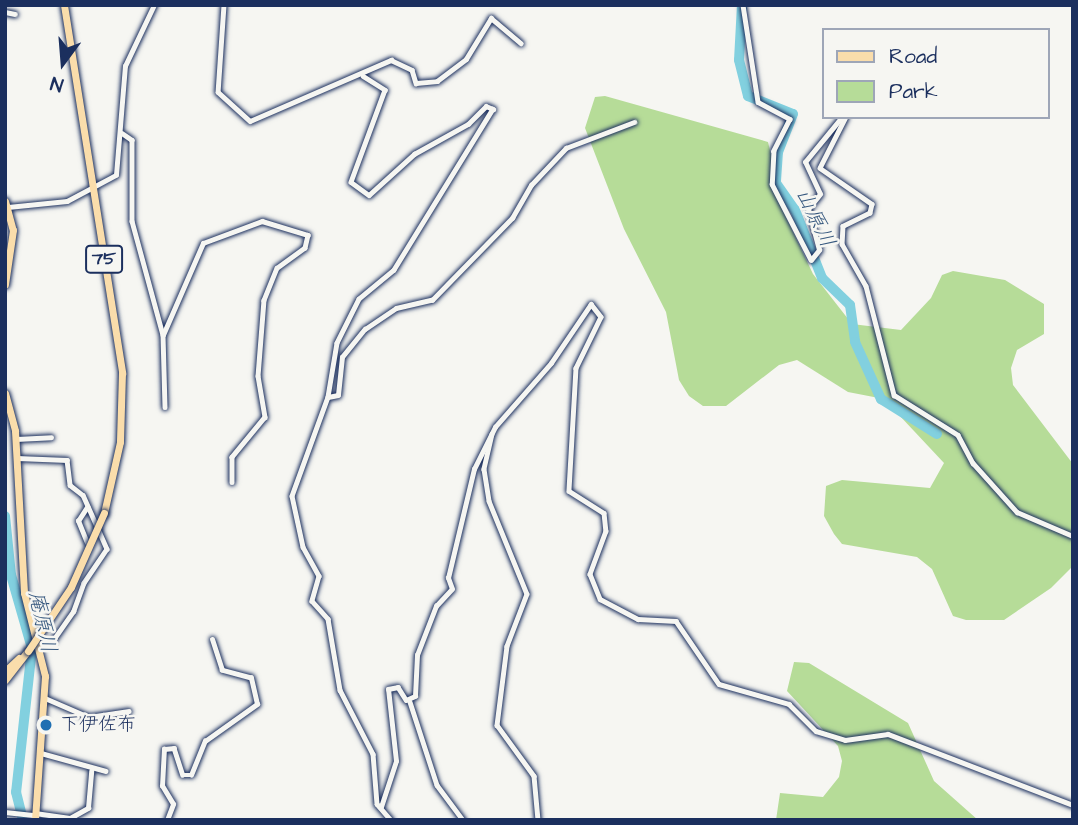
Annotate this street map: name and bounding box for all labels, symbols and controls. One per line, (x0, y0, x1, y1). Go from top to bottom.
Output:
north arrow (28, 28, 98, 98)
legend (822, 28, 1050, 119)
text: Road (889, 42, 937, 71)
text: N (48, 69, 67, 98)
text: Park (889, 77, 938, 106)
water label: 山原川 (790, 184, 840, 252)
road number: 75 (85, 244, 123, 274)
water label: 庵原川 (23, 588, 61, 656)
place label: 下伊佐布 (60, 714, 136, 736)
marker: 下伊佐布 (38, 717, 54, 733)

